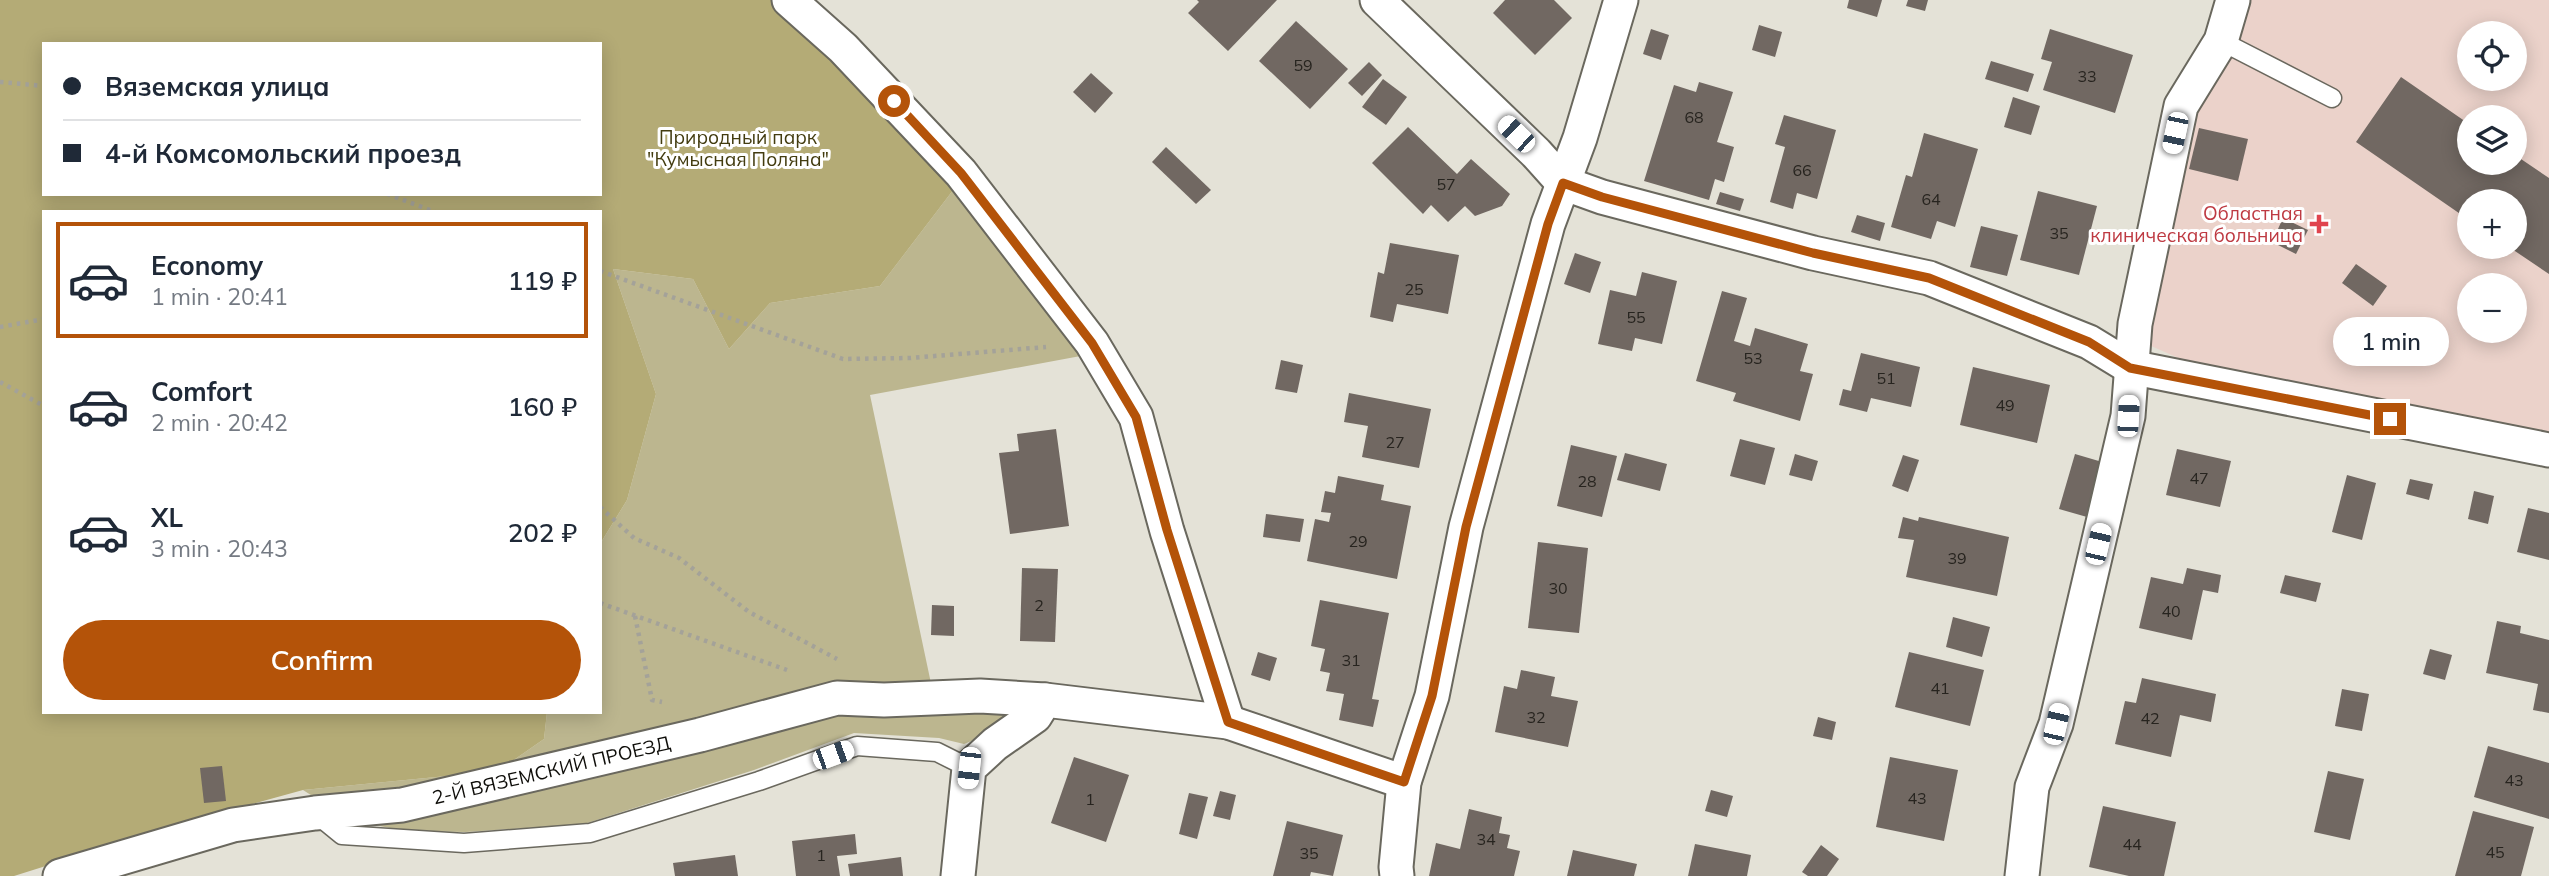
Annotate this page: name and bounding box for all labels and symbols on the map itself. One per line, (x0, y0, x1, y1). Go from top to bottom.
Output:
house number: 59 (1293, 55, 1313, 75)
house number: 33 (2077, 66, 2097, 86)
route start (878, 85, 910, 117)
house number: 68 (1684, 107, 1704, 127)
car (2161, 110, 2190, 156)
car (1494, 112, 1539, 156)
park label: Природный парк "Кумысная Поляна" (647, 125, 829, 171)
house number: 66 (1792, 160, 1812, 180)
house number: 57 (1436, 174, 1456, 194)
house number: 64 (1921, 189, 1941, 209)
place label: Областная клиническая больница (2090, 201, 2303, 247)
marker: Областная клиническая больница (2309, 214, 2329, 234)
house number: 35 (2049, 223, 2069, 243)
house number: 25 (1404, 279, 1424, 299)
house number: 55 (1626, 307, 1646, 327)
callout: 1 min (2332, 318, 2448, 366)
house number: 53 (1743, 348, 1763, 368)
house number: 51 (1876, 368, 1896, 388)
car (2117, 394, 2140, 438)
house number: 49 (1995, 395, 2015, 415)
route end (2374, 403, 2406, 435)
house number: 27 (1385, 432, 1405, 452)
house number: 47 (2189, 468, 2209, 488)
house number: 28 (1577, 471, 1597, 491)
car (2084, 521, 2113, 567)
house number: 29 (1348, 531, 1368, 551)
house number: 39 (1947, 548, 1967, 568)
house number: 30 (1548, 578, 1568, 598)
house number: 2 (1034, 595, 1044, 615)
house number: 40 (2161, 601, 2181, 621)
house number: 31 (1341, 650, 1361, 670)
house number: 41 (1930, 678, 1950, 698)
car (2042, 701, 2071, 747)
house number: 32 (1526, 707, 1546, 727)
house number: 42 (2140, 708, 2160, 728)
street label: 2-Й ВЯЗЕМСКИЙ ПРОЕЗД (430, 730, 673, 809)
car (810, 738, 857, 772)
car (957, 746, 982, 790)
house number: 43 (2504, 770, 2524, 790)
house number: 43 (1907, 788, 1927, 808)
house number: 1 (1085, 789, 1095, 809)
house number: 34 (1476, 829, 1496, 849)
house number: 44 (2122, 834, 2142, 854)
house number: 45 (2485, 842, 2505, 862)
house number: 35 (1299, 843, 1319, 863)
house number: 1 (816, 845, 826, 865)

